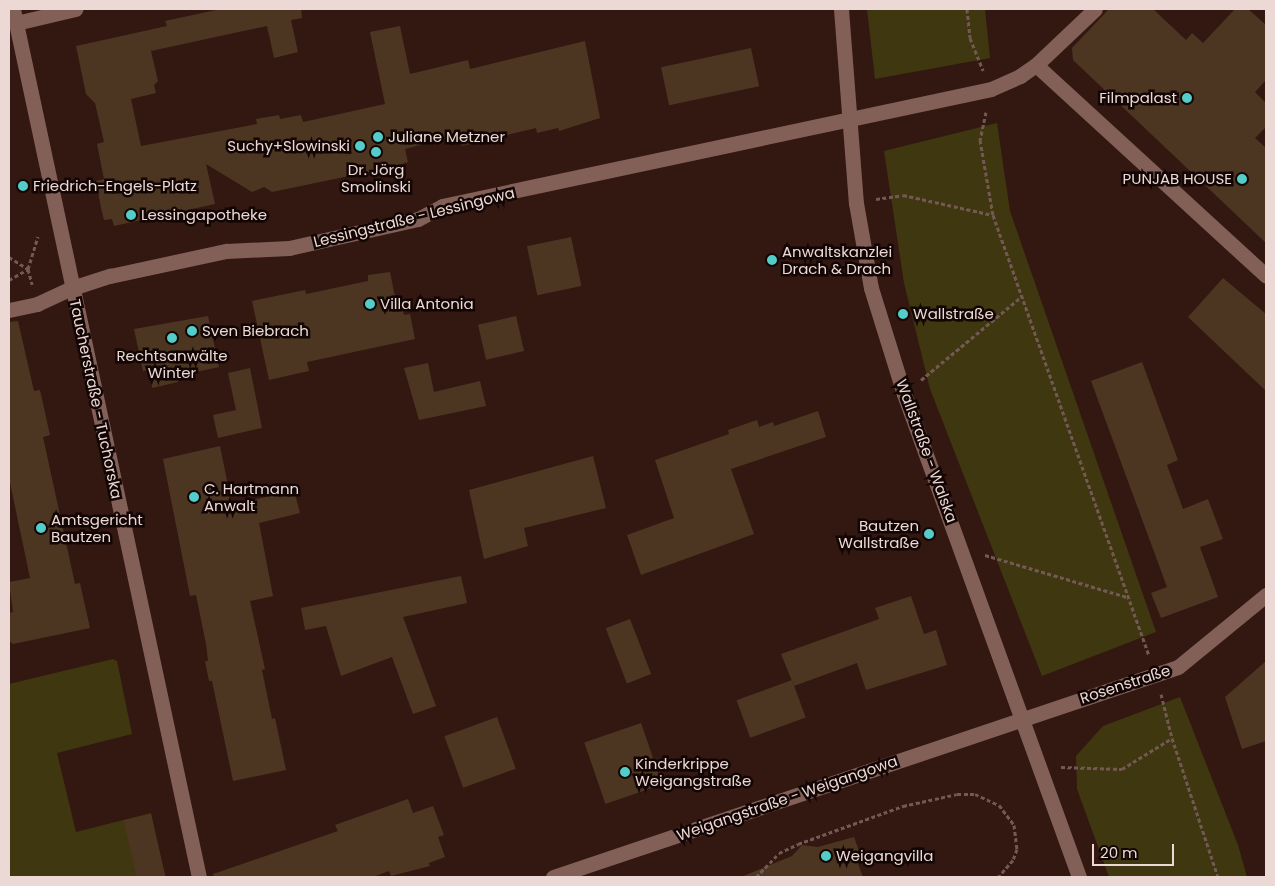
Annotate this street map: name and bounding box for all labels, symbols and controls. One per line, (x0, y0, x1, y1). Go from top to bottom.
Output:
place label: Filmpalast (1099, 89, 1177, 107)
marker: Filmpalast (1181, 92, 1193, 104)
place label: Juliane Metzner (388, 128, 505, 146)
marker: Juliane Metzner (372, 131, 384, 143)
place label: Suchy+Slowinski (227, 137, 350, 155)
marker: Suchy+Slowinski (354, 140, 366, 152)
marker: Dr. Jörg Smolinski (370, 146, 382, 158)
place label: Dr. Jörg Smolinski (341, 160, 411, 195)
place label: PUNJAB HOUSE (1123, 170, 1232, 188)
marker: PUNJAB HOUSE (1236, 173, 1248, 185)
place label: Friedrich-Engels-Platz (33, 177, 197, 195)
marker: Friedrich-Engels-Platz (17, 180, 29, 192)
street label: Lessingstraße - Lessingowa (312, 183, 516, 251)
place label: Lessingapotheke (141, 206, 267, 224)
marker: Lessingapotheke (125, 209, 137, 221)
place label: Anwaltskanzlei Drach & Drach (782, 242, 892, 277)
marker: Anwaltskanzlei Drach & Drach (766, 254, 778, 266)
place label: Villa Antonia (380, 295, 474, 313)
street label: Taucherstraße - Tuchorska (66, 298, 126, 500)
marker: Villa Antonia (364, 298, 376, 310)
place label: Wallstraße (913, 305, 994, 323)
marker: Wallstraße (897, 308, 909, 320)
place label: Sven Biebrach (202, 322, 309, 340)
marker: Sven Biebrach (186, 325, 198, 337)
marker: Rechtsanwälte Winter (166, 332, 178, 344)
place label: Rechtsanwälte Winter (116, 346, 228, 381)
street label: Wallstraße - Walska (893, 377, 961, 525)
place label: C. Hartmann Anwalt (204, 479, 299, 514)
marker: C. Hartmann Anwalt (188, 491, 200, 503)
place label: Amtsgericht Bautzen (51, 510, 143, 545)
place label: Bautzen Wallstraße (838, 516, 919, 551)
marker: Amtsgericht Bautzen (35, 522, 47, 534)
marker: Bautzen Wallstraße (923, 528, 935, 540)
street label: Rosenstraße (1078, 661, 1172, 707)
street label: Weigangstraße - Weigangowa (674, 752, 900, 844)
place label: Kinderkrippe Weigangstraße (635, 754, 751, 789)
marker: Kinderkrippe Weigangstraße (619, 766, 631, 778)
scale bar (1095, 834, 1178, 866)
text: 20 m (1100, 842, 1138, 863)
place label: Weigangvilla (836, 847, 933, 865)
marker: Weigangvilla (820, 850, 832, 862)

